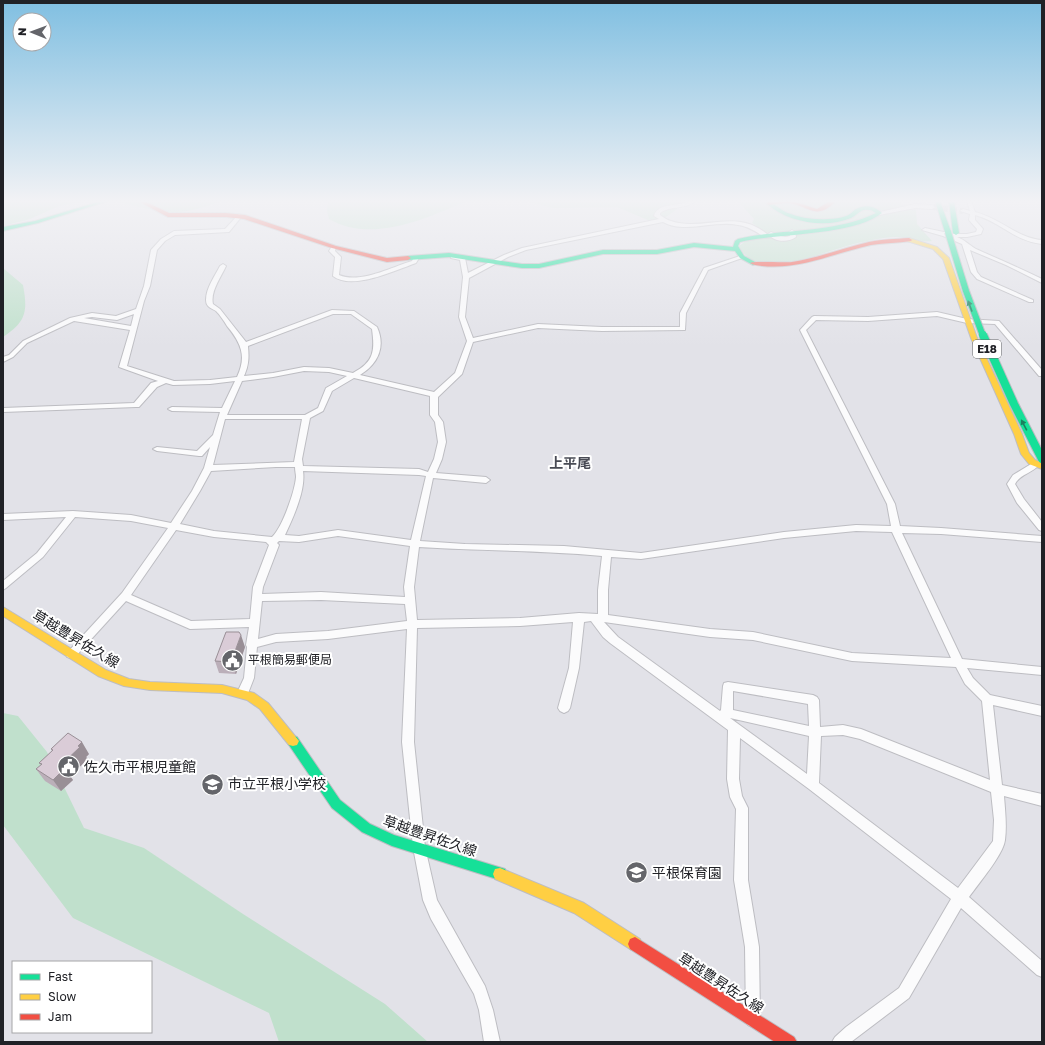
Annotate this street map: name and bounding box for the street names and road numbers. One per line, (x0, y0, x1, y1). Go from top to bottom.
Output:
road number: E18 (973, 340, 1001, 358)
street label: 草越豊昇佐久線 (30, 606, 123, 671)
street label: 草越豊昇佐久線 (381, 812, 479, 860)
street label: 草越豊昇佐久線 (676, 949, 767, 1016)

